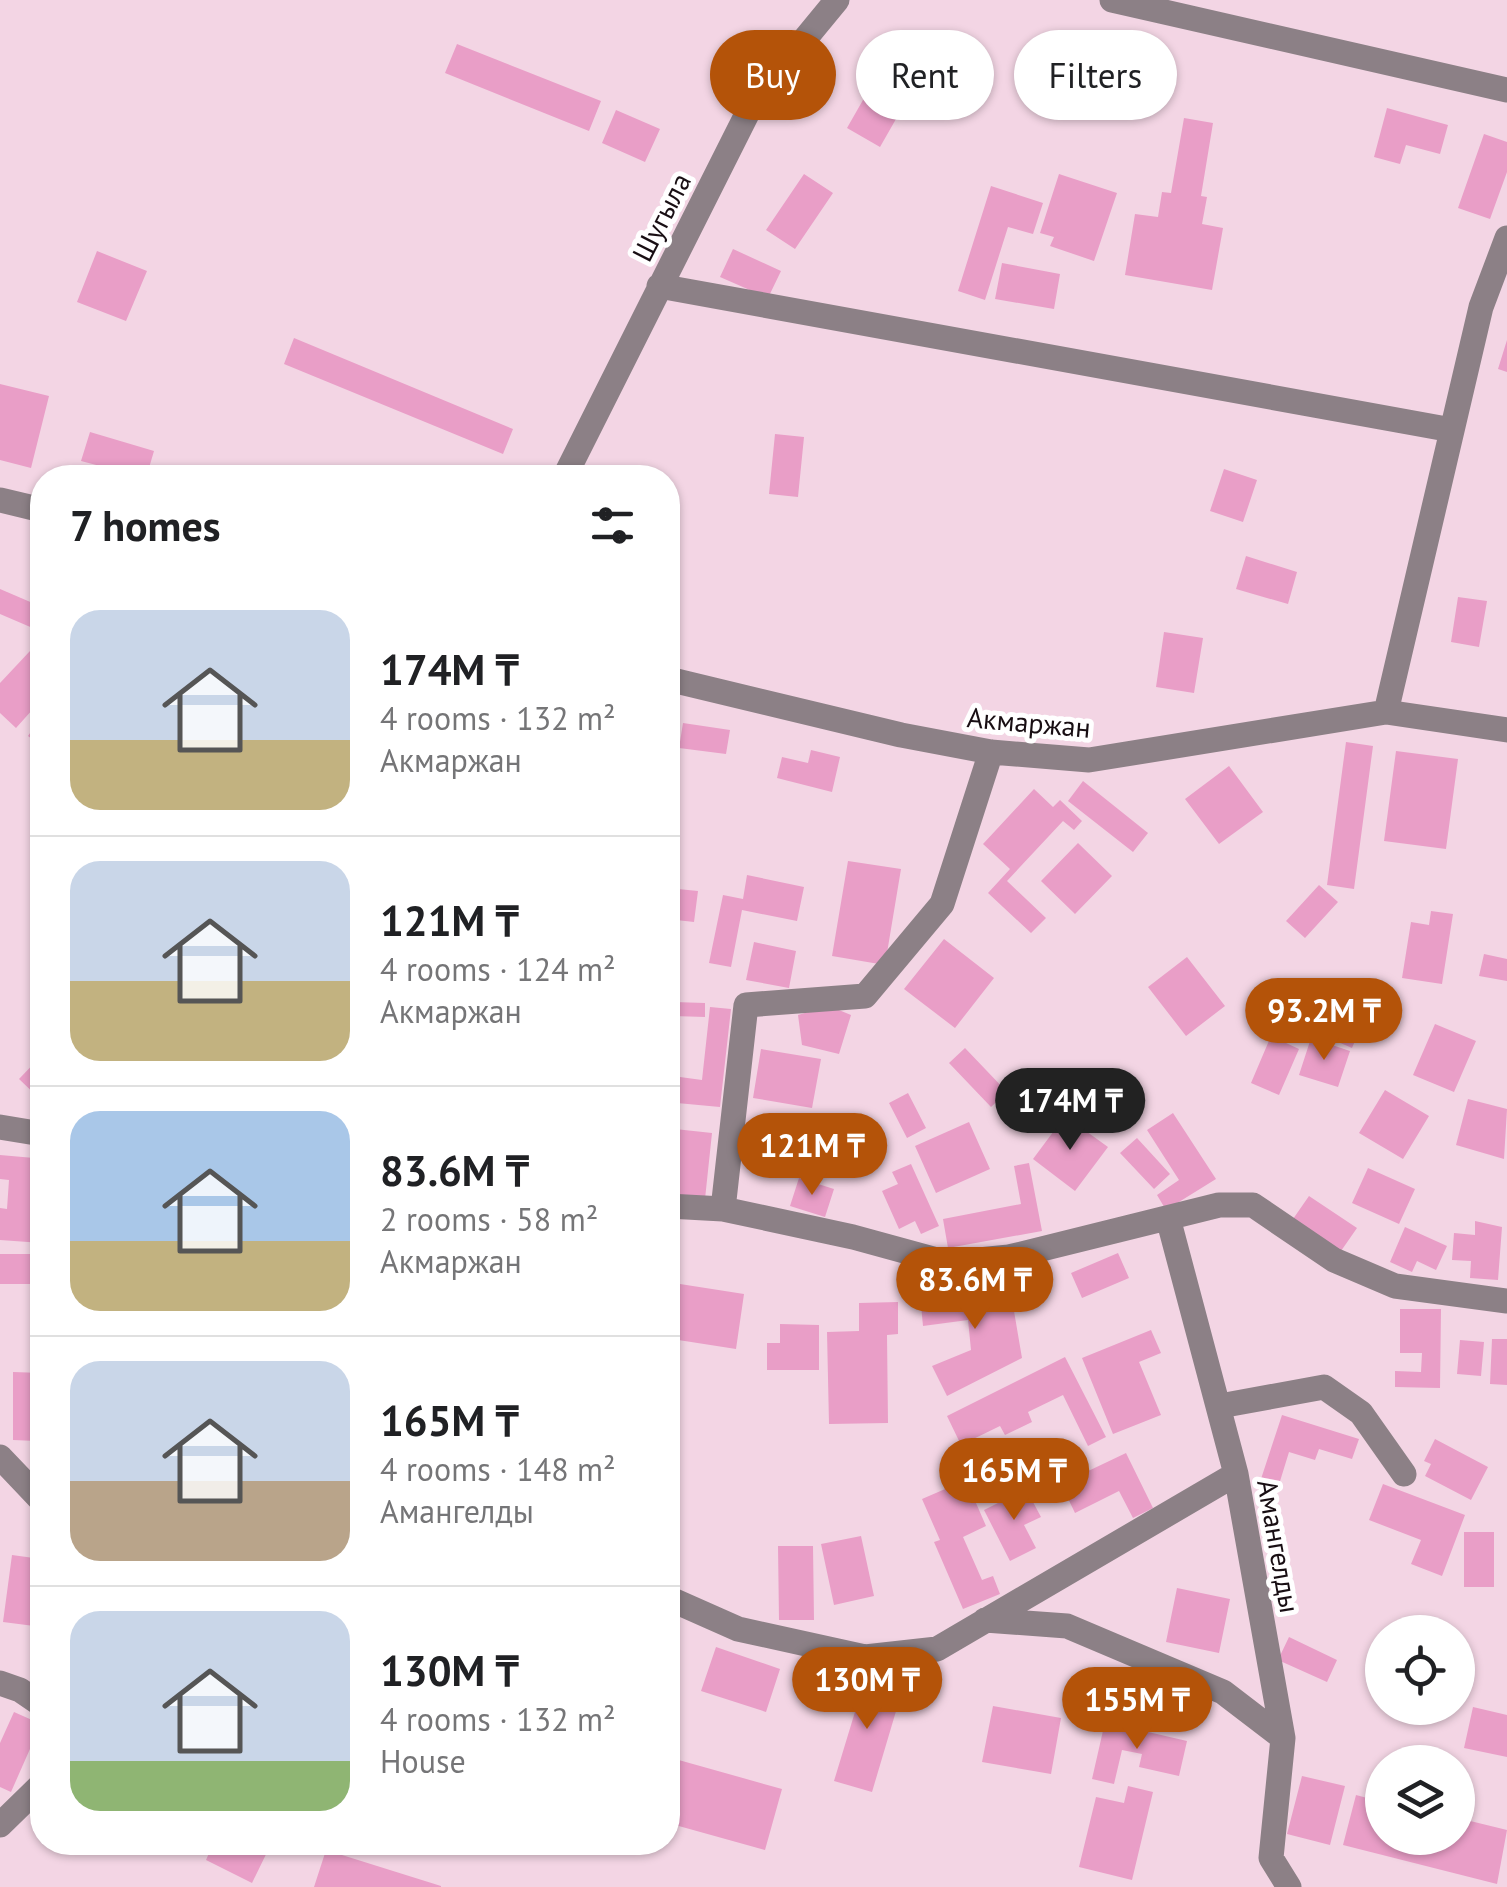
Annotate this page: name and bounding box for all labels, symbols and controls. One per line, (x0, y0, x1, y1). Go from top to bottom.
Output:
chip: Buy (710, 30, 836, 120)
chip: Rent (856, 30, 994, 120)
chip: Filters (1014, 30, 1177, 120)
street label: Шугыла (623, 167, 699, 267)
text: 7 homes (70, 498, 221, 553)
icon: filters (585, 498, 640, 553)
text: 174M ₸ (380, 642, 519, 697)
icon: home (150, 650, 270, 770)
text: 4 rooms · 132 m² (380, 697, 616, 739)
street label: Акмаржан (966, 698, 1092, 746)
text: Акмаржан (380, 739, 522, 781)
text: 121M ₸ (380, 893, 519, 948)
icon: home (150, 901, 270, 1021)
text: 4 rooms · 124 m² (380, 948, 616, 990)
pin: 93.2M ₸ (1232, 978, 1416, 1063)
text: 93.2M ₸ (1267, 989, 1381, 1031)
text: Акмаржан (380, 990, 522, 1032)
pin: 174M ₸ (989, 1068, 1151, 1153)
text: 174M ₸ (1017, 1079, 1123, 1121)
pin: 121M ₸ (731, 1113, 893, 1198)
text: 121M ₸ (759, 1124, 865, 1166)
text: 83.6M ₸ (380, 1143, 529, 1198)
icon: home (150, 1151, 270, 1271)
text: 2 rooms · 58 m² (380, 1198, 598, 1240)
text: Акмаржан (380, 1240, 522, 1282)
pin: 83.6M ₸ (883, 1247, 1067, 1332)
text: 83.6M ₸ (918, 1258, 1032, 1300)
text: 165M ₸ (380, 1393, 519, 1448)
icon: home (150, 1401, 270, 1521)
pin: 165M ₸ (933, 1438, 1095, 1523)
text: 4 rooms · 148 m² (380, 1448, 616, 1490)
text: 165M ₸ (961, 1449, 1067, 1491)
street label: Амангелды (1249, 1476, 1309, 1616)
text: Амангелды (380, 1490, 534, 1532)
map controls (1365, 1615, 1475, 1855)
button: locate (1365, 1615, 1475, 1725)
text: 130M ₸ (380, 1643, 519, 1698)
pin: 130M ₸ (786, 1647, 948, 1732)
icon: home (150, 1651, 270, 1771)
text: 130M ₸ (814, 1658, 920, 1700)
pin: 155M ₸ (1056, 1667, 1218, 1752)
text: 155M ₸ (1084, 1678, 1190, 1720)
text: 4 rooms · 132 m² (380, 1698, 616, 1740)
text: House (380, 1740, 466, 1782)
button: layers (1365, 1745, 1475, 1855)

